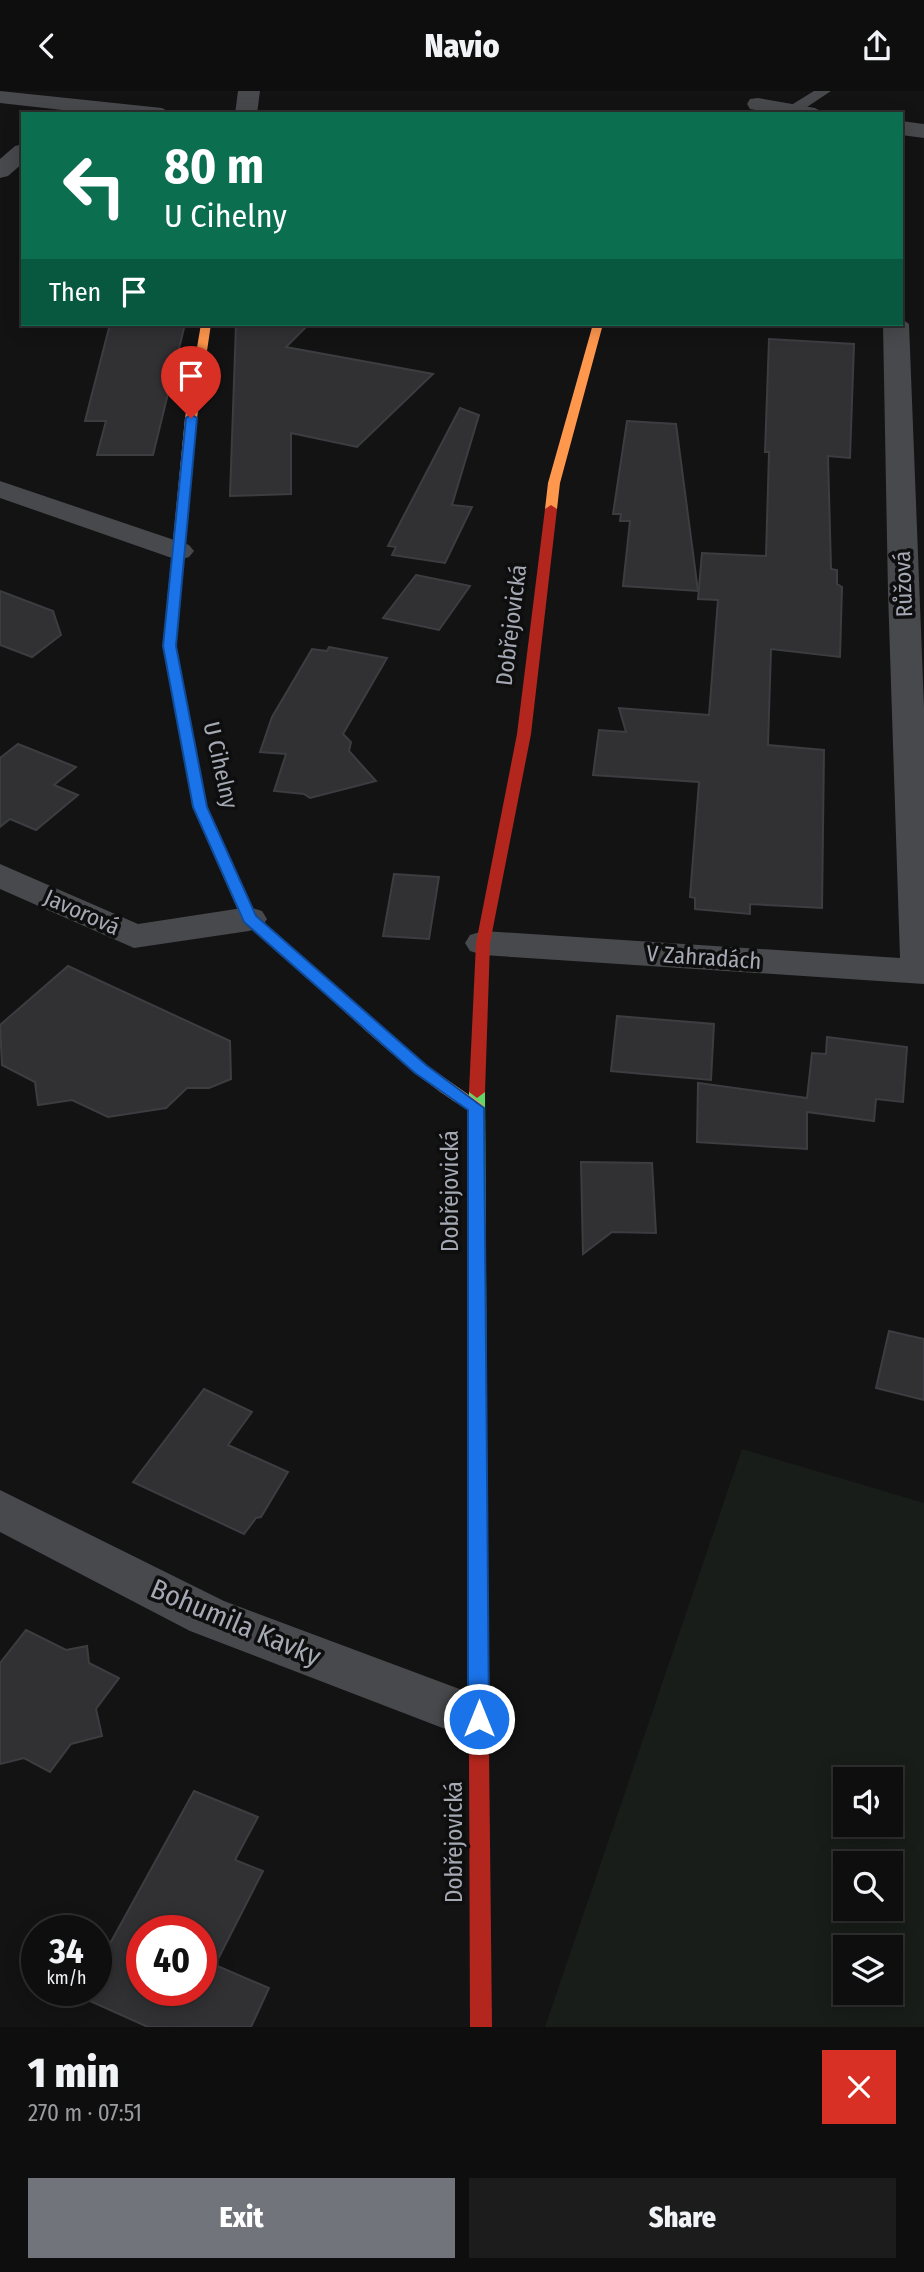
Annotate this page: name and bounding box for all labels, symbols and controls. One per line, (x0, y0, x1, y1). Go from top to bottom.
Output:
icon: back (28, 27, 66, 65)
text: Navio (424, 27, 500, 65)
icon: share (858, 27, 896, 65)
text: 80 m (164, 137, 264, 196)
icon: left (49, 140, 140, 231)
text: U Cihelny (164, 197, 287, 235)
icon: arrive (115, 273, 153, 311)
text: Then (49, 277, 101, 308)
pin (161, 346, 221, 418)
icon: arrive (172, 357, 210, 395)
street label: Růžová (888, 550, 918, 618)
street label: Dobřejovická (490, 563, 532, 687)
street label: U Cihelny (197, 719, 245, 812)
street label: Javorová (40, 883, 124, 941)
street label: V Zahradách (646, 939, 762, 975)
street label: Dobřejovická (436, 1130, 464, 1252)
street label: Bohumila Kavky (146, 1572, 326, 1673)
position arrow (442, 1682, 516, 1756)
map controls (833, 1767, 903, 2005)
button: sound (833, 1767, 903, 1837)
street label: Dobřejovická (440, 1781, 468, 1903)
button: search (833, 1851, 903, 1921)
speed limit sign: 40 (126, 1915, 217, 2006)
text: 34 (49, 1930, 84, 1972)
button: layers (833, 1935, 903, 2005)
text: km/h (46, 1967, 87, 1989)
text: 1 min (28, 2048, 119, 2098)
button: close (822, 2050, 896, 2124)
text: 270 m · 07:51 (28, 2099, 142, 2127)
button: Exit (28, 2178, 455, 2258)
button: Share (469, 2178, 896, 2258)

